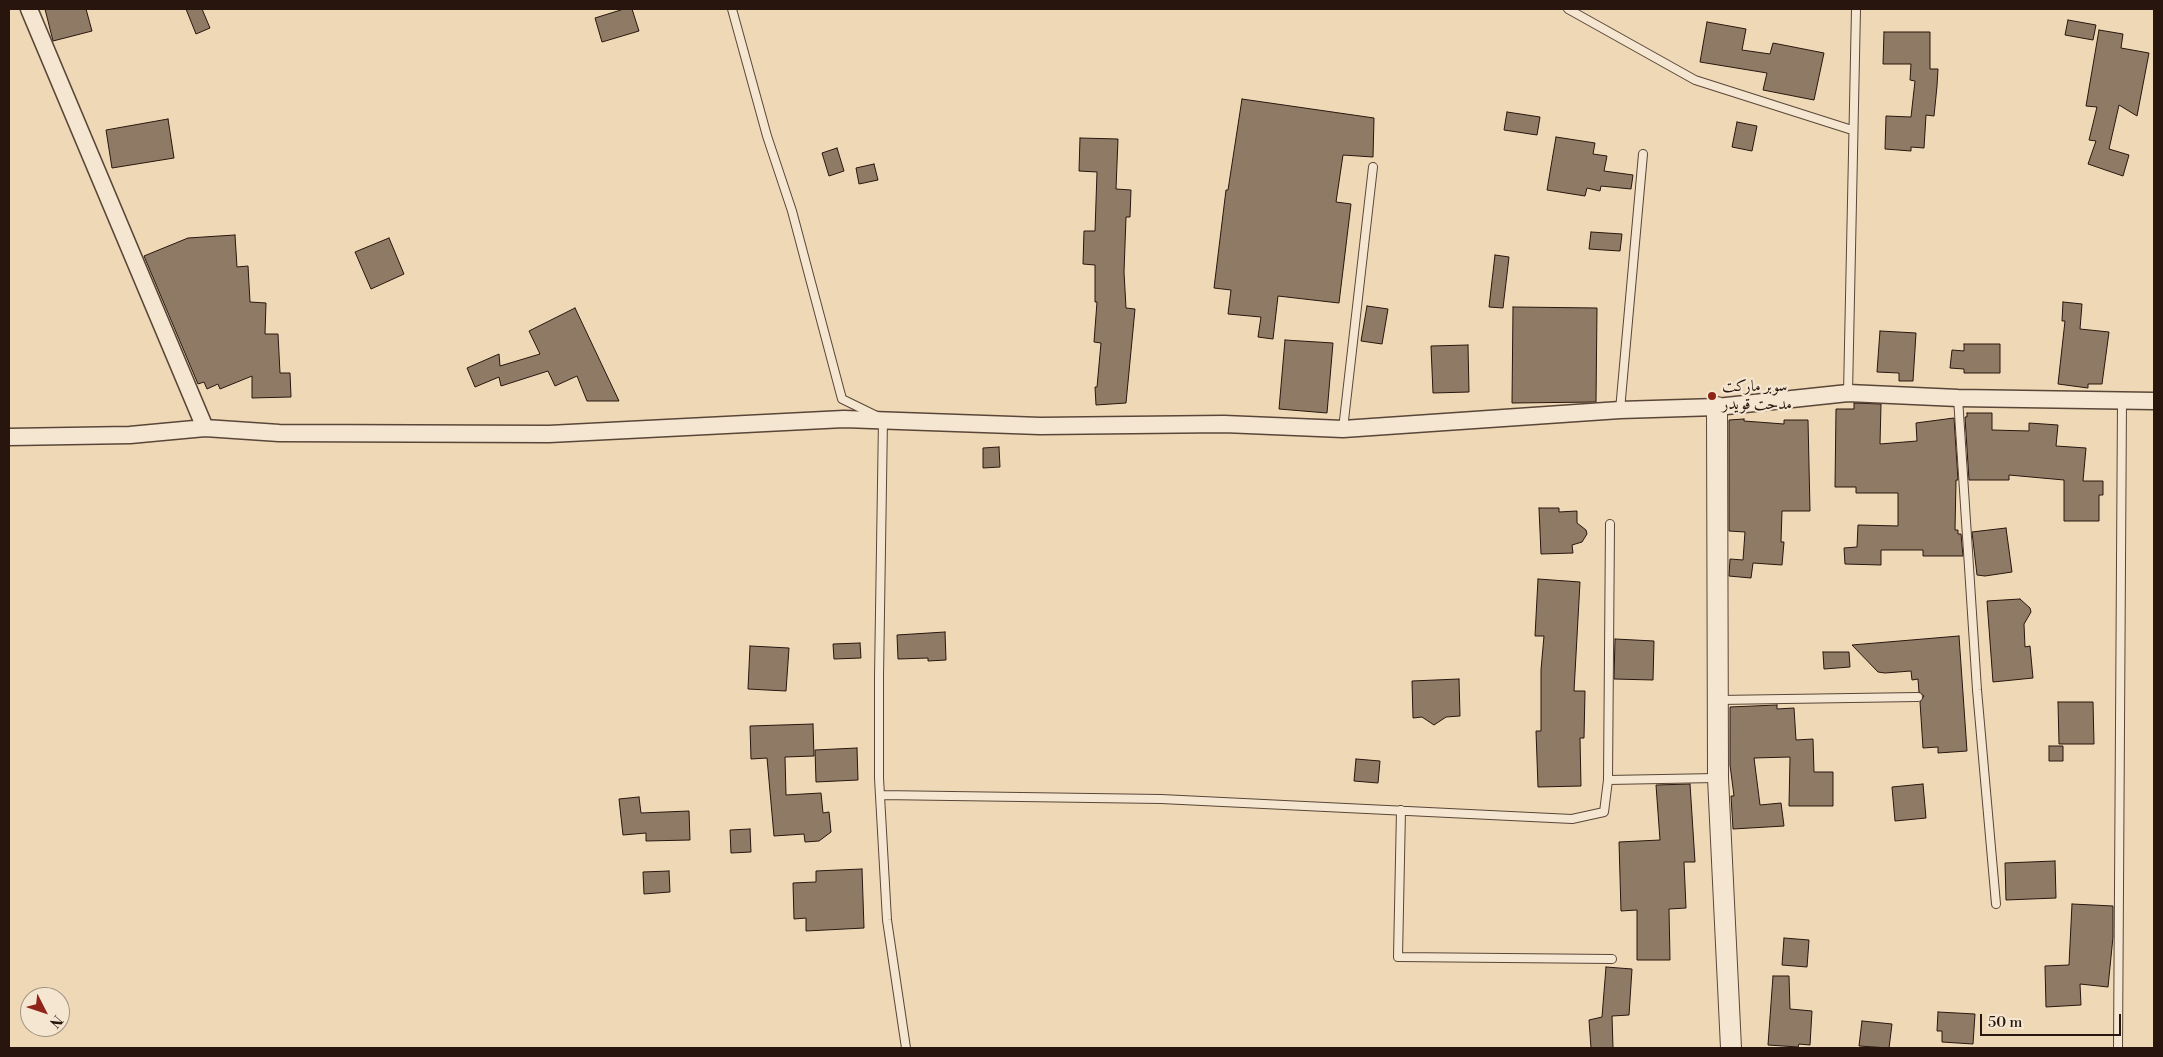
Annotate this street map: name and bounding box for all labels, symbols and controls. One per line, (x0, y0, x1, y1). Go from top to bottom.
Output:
place label: سوبر ماركت مدحت قويدر (1722, 377, 1792, 415)
marker: سوبر ماركت مدحت قويدر (1706, 390, 1718, 402)
north arrow (20, 987, 70, 1037)
scale bar (1983, 1004, 2124, 1036)
text: N (45, 1011, 66, 1031)
text: 50 m (1988, 1013, 2022, 1032)

